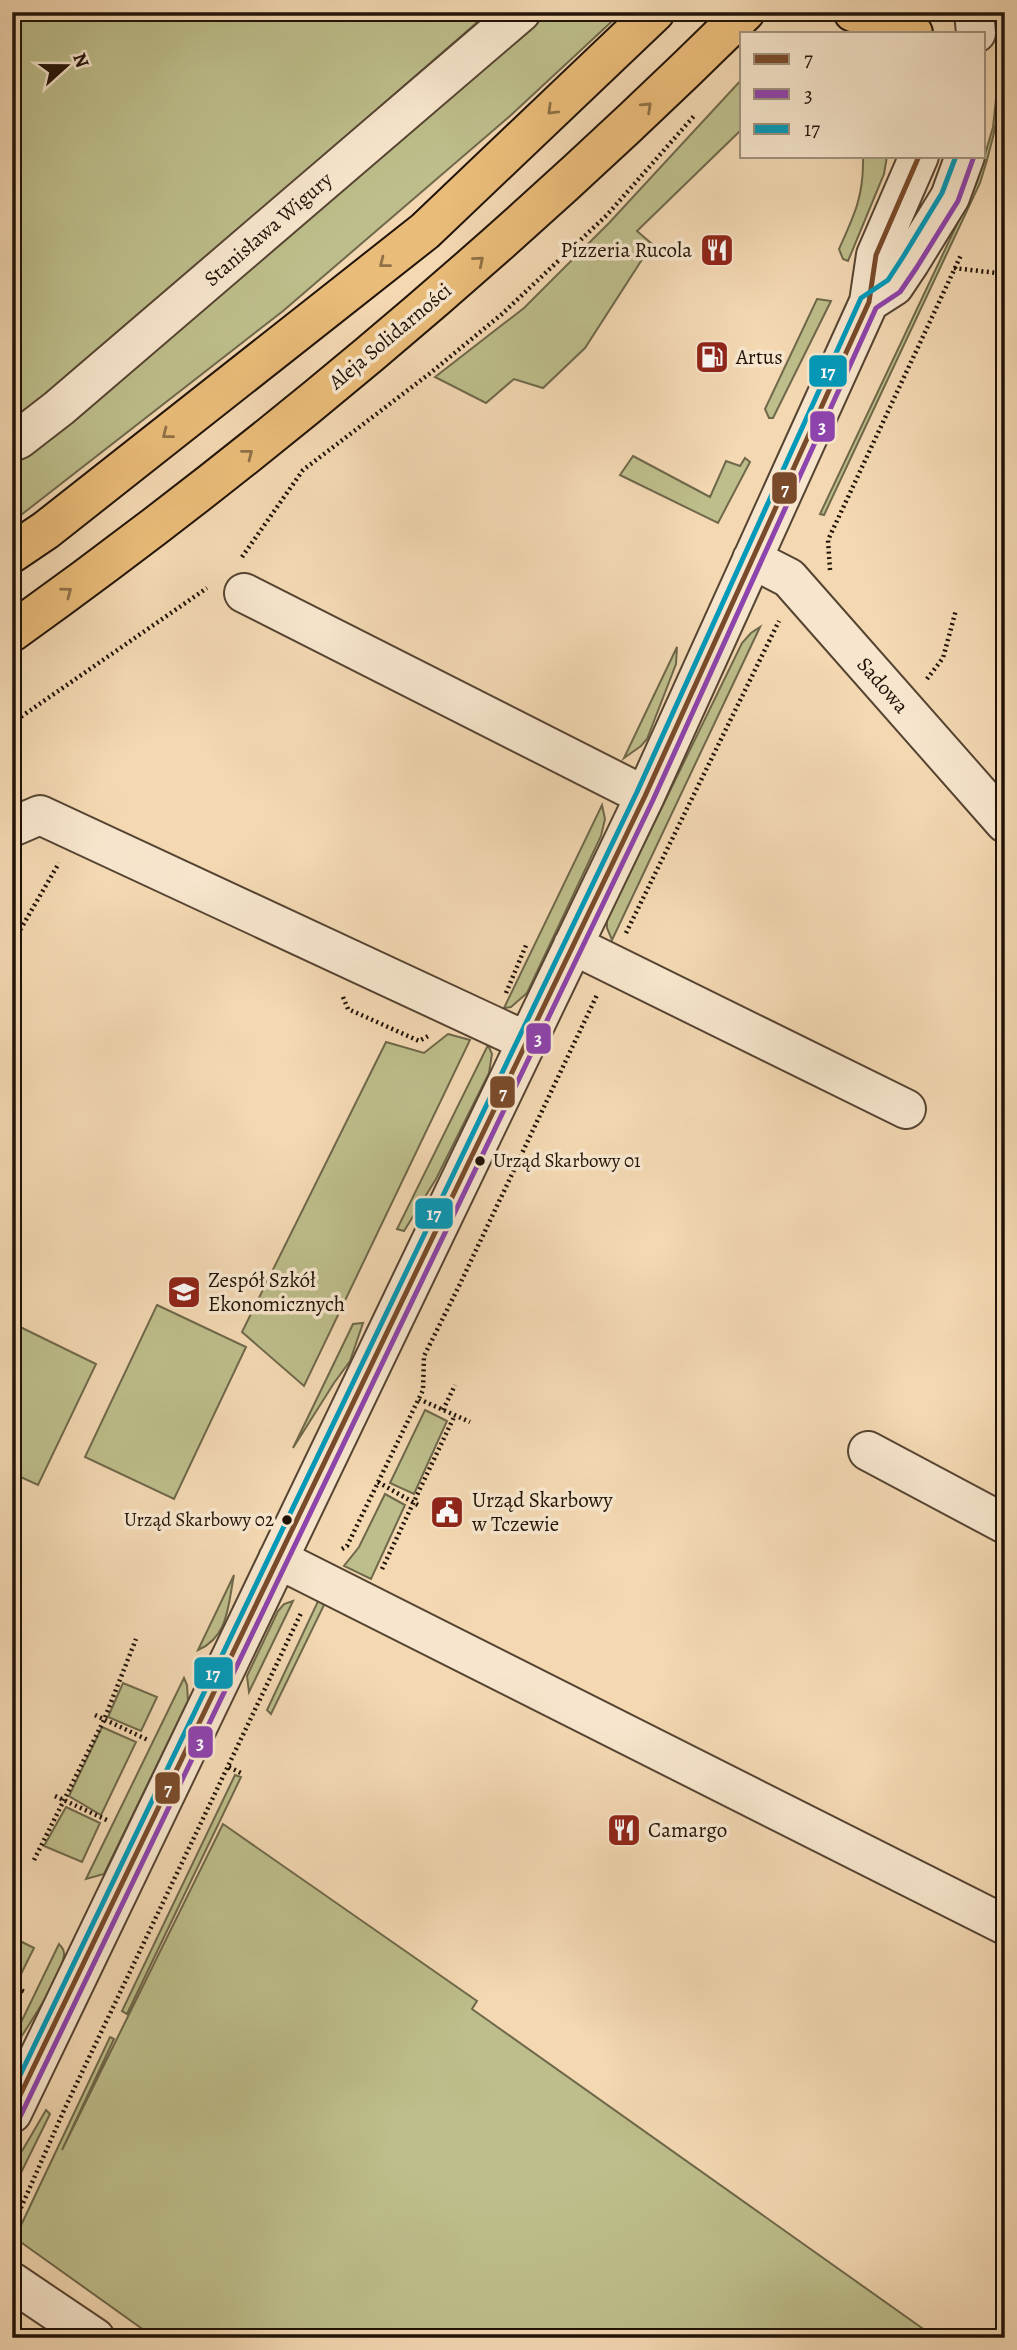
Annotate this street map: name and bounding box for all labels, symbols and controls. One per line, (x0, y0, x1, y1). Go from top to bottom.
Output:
north arrow (32, 32, 102, 102)
legend (740, 32, 986, 158)
text: 7 (804, 45, 813, 73)
text: N (66, 49, 96, 72)
text: 3 (804, 81, 813, 109)
one-way arrow (547, 101, 560, 114)
one-way arrow (639, 103, 652, 116)
text: 17 (804, 115, 820, 143)
street label: Stanisława Wigury (198, 165, 339, 293)
restaurant icon: Pizzeria Rucola (698, 231, 736, 269)
place label: Pizzeria Rucola (561, 236, 692, 264)
one-way arrow (380, 255, 393, 267)
one-way arrow (471, 257, 484, 269)
street label: Aleja Solidarności (322, 276, 457, 396)
fuel station icon: Artus (693, 338, 731, 376)
place label: Artus (735, 343, 783, 371)
line badge: 17 (808, 354, 848, 388)
text: 17 (821, 359, 836, 385)
line badge: 3 (809, 410, 836, 443)
text: 3 (818, 414, 826, 440)
one-way arrow (163, 426, 175, 439)
one-way arrow (240, 449, 252, 462)
line badge: 7 (771, 471, 798, 505)
text: 7 (781, 476, 790, 502)
one-way arrow (60, 588, 72, 601)
street label: Sadowa (851, 651, 915, 719)
line badge: 3 (525, 1022, 552, 1055)
text: 3 (534, 1026, 542, 1052)
line badge: 7 (489, 1075, 516, 1109)
text: 7 (499, 1080, 508, 1106)
place label: Urząd Skarbowy 01 (493, 1148, 641, 1174)
marker: Urząd Skarbowy 01 (473, 1154, 487, 1168)
line badge: 17 (414, 1197, 454, 1230)
text: 17 (427, 1201, 442, 1227)
place label: Zespół Szkół Ekonomicznych (208, 1266, 345, 1318)
school or university icon: Zespół Szkół Ekonomicznych (165, 1273, 203, 1311)
place label: Urząd Skarbowy w Tczewie (471, 1486, 613, 1538)
public building icon: Urząd Skarbowy w Tczewie (428, 1493, 466, 1531)
place label: Urząd Skarbowy 02 (124, 1507, 274, 1533)
marker: Urząd Skarbowy 02 (280, 1513, 294, 1527)
line badge: 17 (193, 1656, 234, 1690)
text: 17 (206, 1661, 221, 1687)
line badge: 3 (187, 1725, 214, 1759)
text: 3 (196, 1730, 204, 1756)
line badge: 7 (154, 1771, 181, 1805)
text: 7 (164, 1776, 173, 1802)
restaurant icon: Camargo (605, 1811, 643, 1849)
place label: Camargo (648, 1816, 727, 1844)

